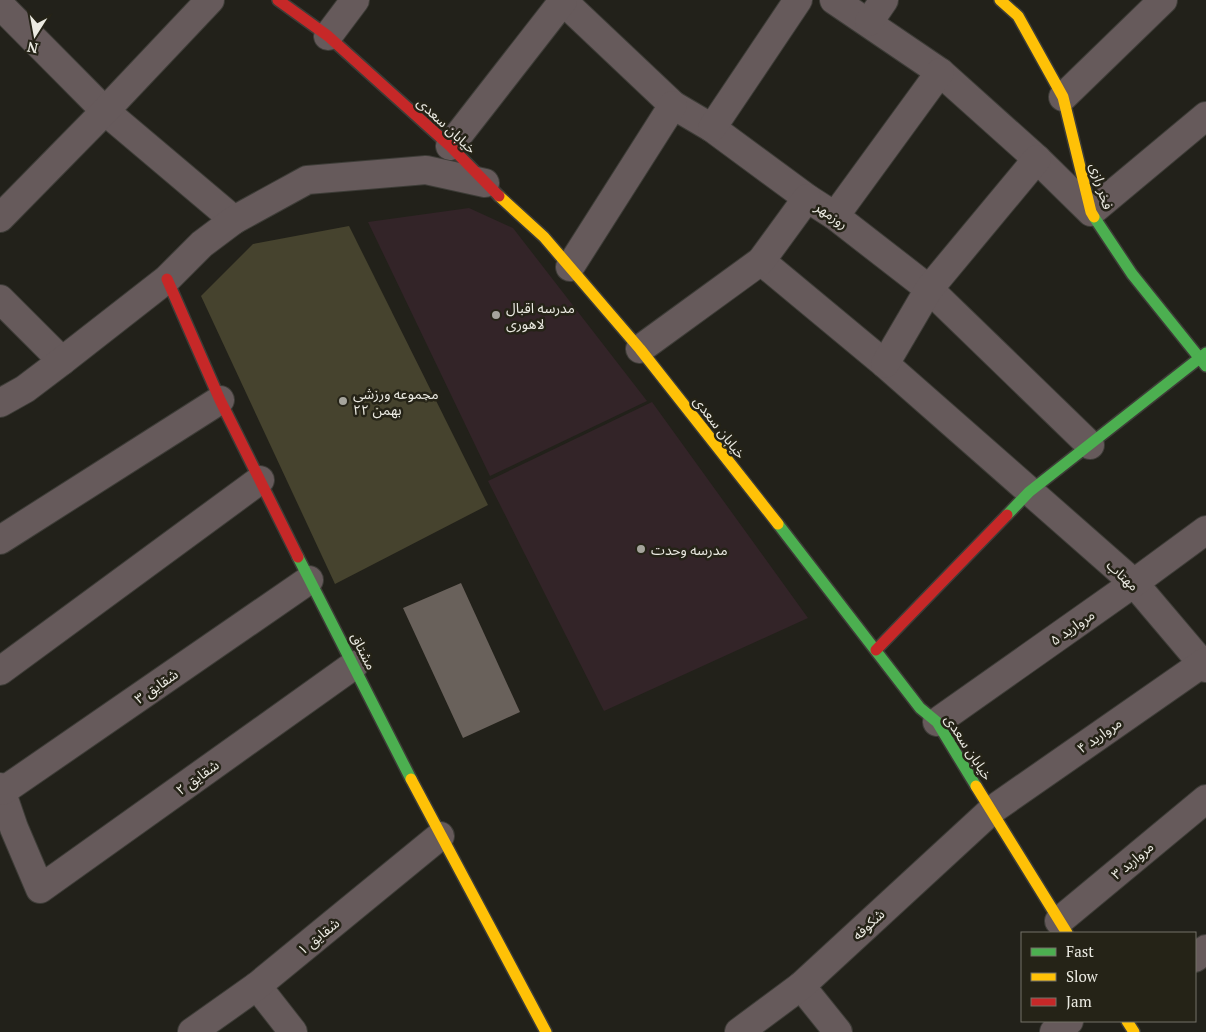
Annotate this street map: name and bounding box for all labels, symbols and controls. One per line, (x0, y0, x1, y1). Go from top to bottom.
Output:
north arrow (10, 10, 60, 60)
text: N (25, 38, 39, 59)
street label: خیابان سعدی (413, 93, 481, 157)
street label: فخر رازی (1086, 160, 1118, 212)
street label: روزمهر (811, 196, 852, 233)
place label: مدرسه اقبال لاهوری (506, 298, 575, 333)
marker: مدرسه اقبال لاهوری (490, 309, 502, 321)
place label: مجموعه ورزشی ۲۲ بهمن (353, 384, 439, 419)
street label: خیابان سعدی (690, 392, 750, 462)
marker: مجموعه ورزشی ۲۲ بهمن (337, 395, 349, 407)
place label: مدرسه وحدت (651, 540, 728, 559)
marker: مدرسه وحدت (635, 543, 647, 555)
street label: مهتاب (1103, 555, 1143, 595)
street label: مروارید ۵ (1046, 605, 1098, 649)
street label: مشتاق (347, 629, 381, 673)
street label: شقایق ۳ (131, 664, 182, 709)
street label: خیابان سعدی (941, 710, 997, 784)
street label: مروارید ۴ (1073, 713, 1125, 757)
street label: شقایق ۲ (172, 755, 223, 800)
street label: مرواربد ۳ (1107, 837, 1157, 883)
street label: شکوفه (848, 904, 888, 944)
street label: شقایق ۱ (293, 913, 344, 960)
legend (1021, 932, 1196, 1022)
text: Fast (1066, 941, 1094, 961)
text: Slow (1066, 966, 1099, 986)
text: Jam (1066, 991, 1092, 1011)

